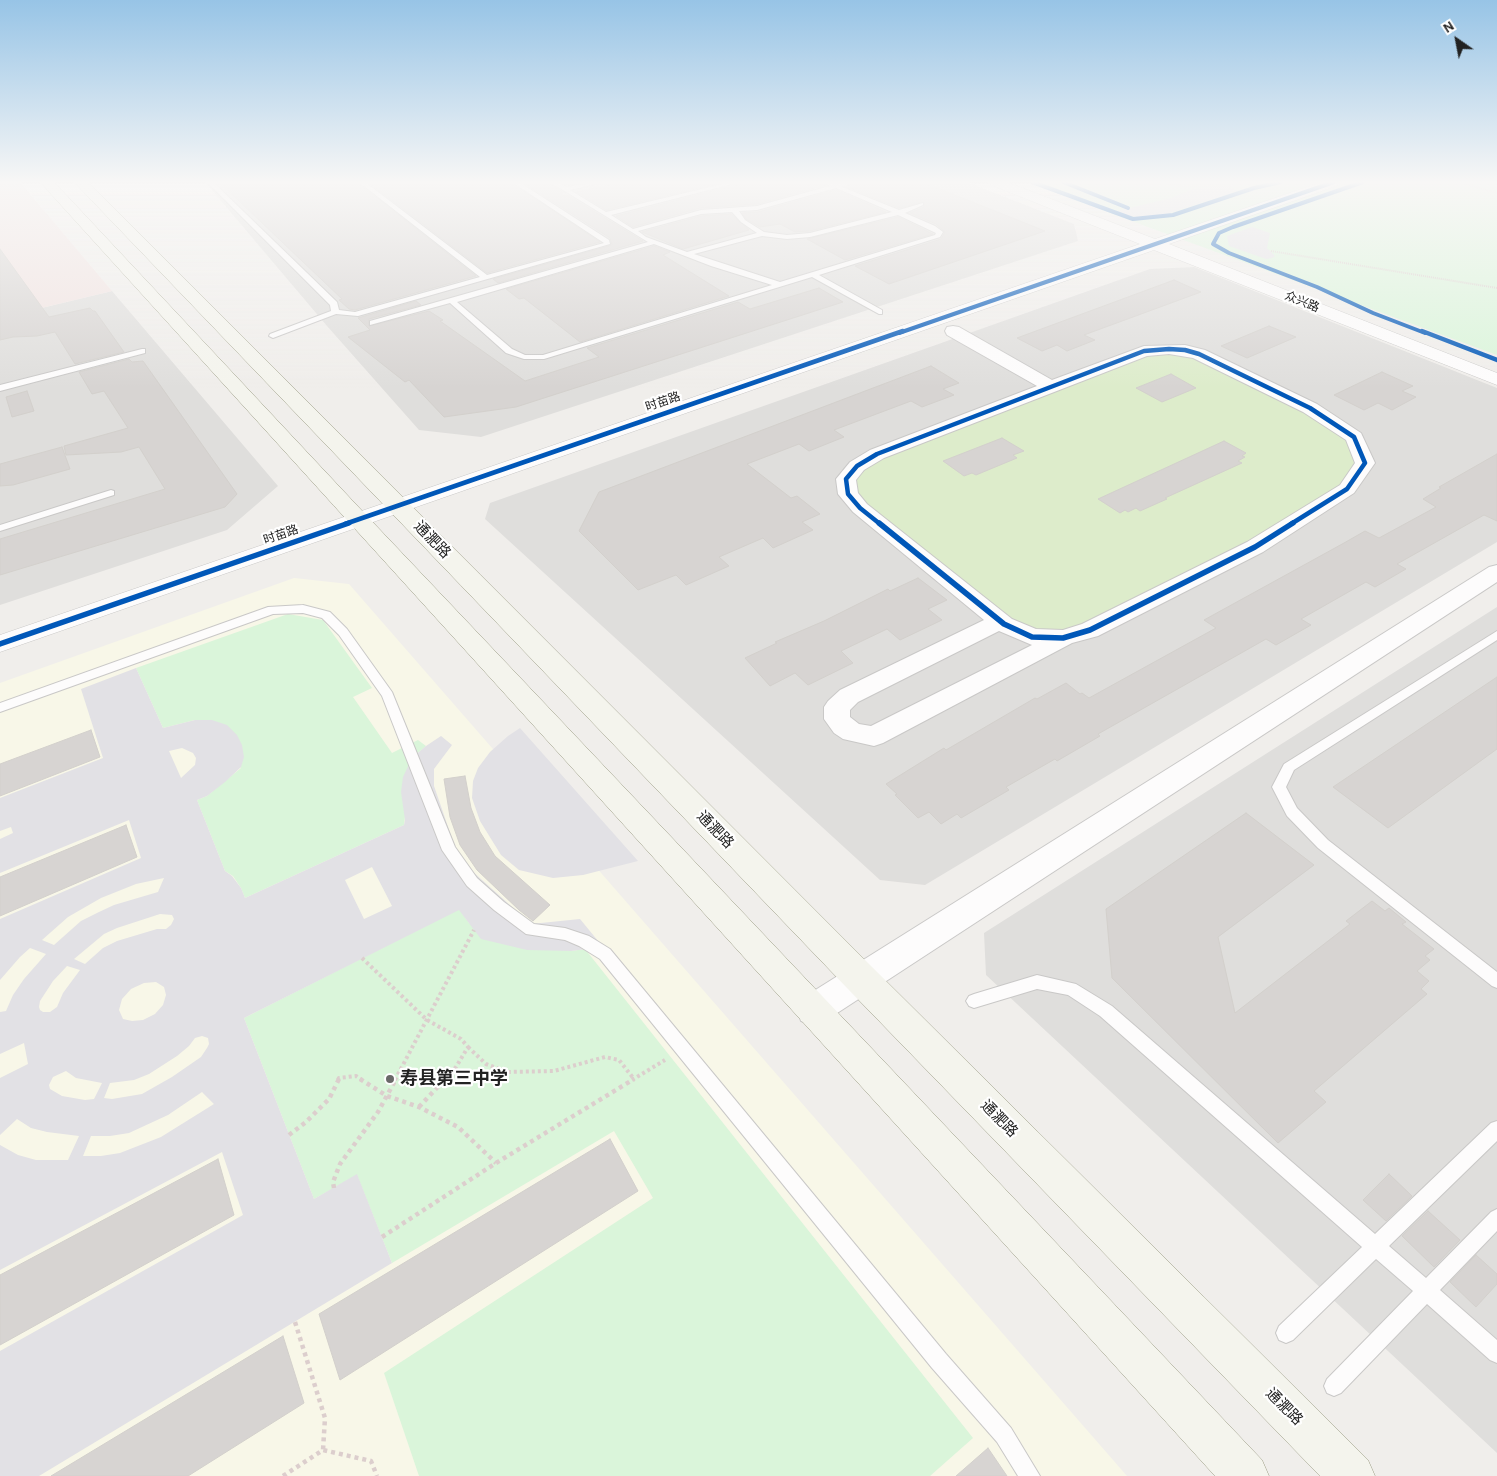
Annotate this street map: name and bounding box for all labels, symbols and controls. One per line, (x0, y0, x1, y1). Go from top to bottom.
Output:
north arrow (1432, 15, 1482, 65)
text: N (1440, 17, 1457, 37)
street label: 众兴路 (1283, 289, 1321, 315)
street label: 时苗路 (644, 389, 682, 415)
street label: 通淝路 (410, 518, 454, 562)
street label: 时苗路 (262, 522, 300, 548)
street label: 通淝路 (693, 808, 737, 852)
place label: 寿县第三中学 (400, 1068, 508, 1090)
marker: 寿县第三中学 (384, 1073, 396, 1085)
street label: 通淝路 (977, 1097, 1021, 1141)
street label: 通淝路 (1262, 1385, 1306, 1429)

